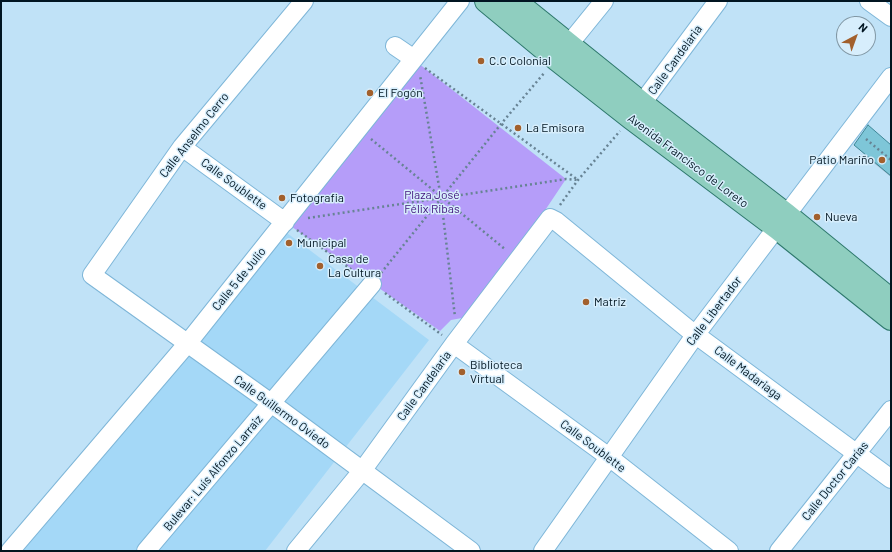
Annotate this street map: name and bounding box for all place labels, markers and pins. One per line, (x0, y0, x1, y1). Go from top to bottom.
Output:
place label: C.C Colonial (489, 54, 551, 68)
marker: C.C Colonial (476, 56, 486, 66)
place label: El Fogón (378, 86, 423, 100)
marker: El Fogón (365, 88, 375, 98)
place label: La Emisora (526, 121, 584, 135)
marker: La Emisora (513, 123, 523, 133)
place label: Patio Mariño (809, 153, 874, 167)
marker: Patio Mariño (877, 155, 887, 165)
place label: Fotografia (290, 191, 344, 205)
marker: Fotografia (277, 193, 287, 203)
place label: Nueva (825, 210, 857, 224)
marker: Nueva (812, 212, 822, 222)
place label: Municipal (297, 236, 346, 250)
marker: Municipal (284, 238, 294, 248)
place label: Casa de La Cultura (328, 252, 381, 280)
marker: Casa de La Cultura (315, 261, 325, 271)
place label: Matriz (594, 295, 626, 309)
marker: Matriz (581, 297, 591, 307)
place label: Biblioteca Virtual (470, 358, 522, 386)
marker: Biblioteca Virtual (457, 367, 467, 377)

